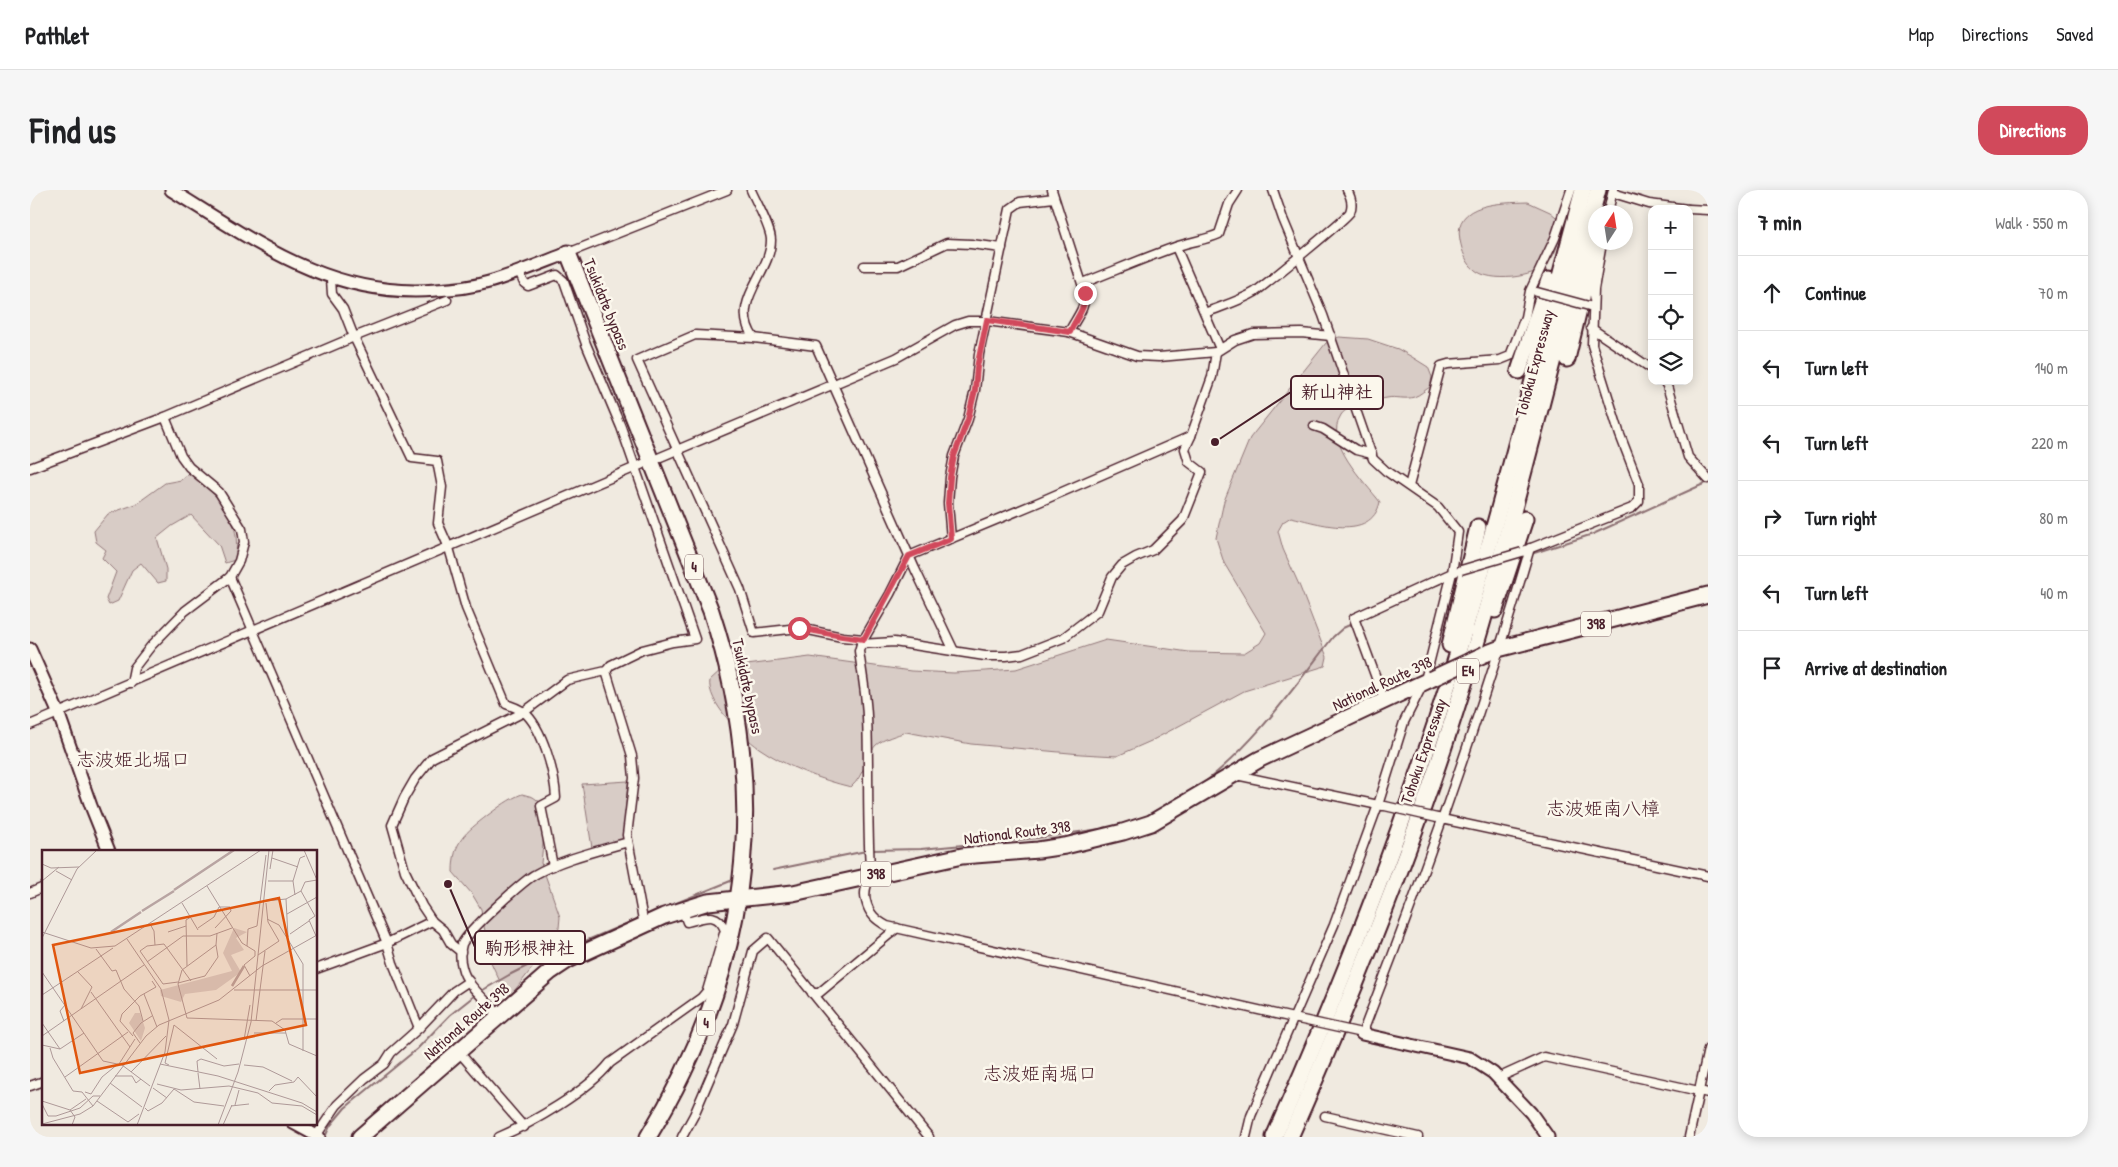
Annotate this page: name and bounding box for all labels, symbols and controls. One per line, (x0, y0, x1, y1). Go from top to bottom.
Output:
text: Pathlet (25, 19, 88, 51)
text: Map (1909, 22, 1934, 47)
text: Directions (1962, 22, 2028, 47)
text: Saved (2056, 22, 2093, 47)
button: Directions (1978, 106, 2088, 155)
text: Find us (30, 107, 116, 154)
north arrow (1588, 205, 1633, 250)
map controls (1648, 205, 1693, 385)
button: + (1648, 205, 1693, 250)
text: 7 min (1758, 208, 1802, 237)
text: Walk · 550 m (1995, 212, 2068, 234)
button: − (1648, 250, 1693, 295)
street label: Tsukidate bypass (579, 255, 635, 353)
icon: ahead (1758, 279, 1786, 307)
text: Continue (1805, 280, 1866, 306)
route end (1074, 282, 1097, 305)
text: 70 m (2038, 282, 2068, 304)
button: locate (1648, 295, 1693, 340)
street label: Tohoku Expressway (1509, 307, 1559, 419)
button: layers (1648, 340, 1693, 385)
icon: left (1758, 354, 1786, 382)
text: Turn left (1805, 355, 1868, 381)
text: 140 m (2034, 357, 2068, 379)
callout: 新山神社 (1291, 376, 1383, 409)
text: 新山神社 (1301, 379, 1373, 404)
icon: left (1758, 429, 1786, 457)
text: Turn left (1805, 430, 1868, 456)
text: 220 m (2031, 432, 2068, 454)
icon: right (1758, 504, 1786, 532)
text: Turn right (1805, 505, 1876, 531)
text: 80 m (2039, 507, 2068, 529)
road number: 4 (685, 554, 703, 580)
icon: left (1758, 579, 1786, 607)
text: Turn left (1805, 580, 1868, 606)
text: 40 m (2040, 582, 2068, 604)
road number: 398 (1581, 612, 1611, 636)
route start (788, 617, 811, 640)
street label: Tsukidate bypass (727, 636, 769, 736)
street label: National Route 398 (1329, 650, 1435, 716)
icon: arrive (1758, 654, 1786, 682)
text: Arrive at destination (1805, 655, 1947, 681)
road number: E4 (1457, 658, 1479, 684)
street label: Tohoku Expressway (1395, 695, 1451, 807)
district label: 志波姫北堀口 (76, 746, 190, 772)
district label: 志波姫南八樟 (1546, 795, 1660, 821)
street label: National Route 398 (962, 815, 1072, 849)
inset map (42, 850, 318, 1124)
road number: 398 (861, 862, 891, 886)
callout: 駒形根神社 (475, 931, 585, 964)
text: 駒形根神社 (485, 935, 575, 960)
street label: National Route 398 (418, 977, 514, 1065)
road number: 4 (697, 1010, 715, 1036)
district label: 志波姫南堀口 (983, 1060, 1097, 1086)

